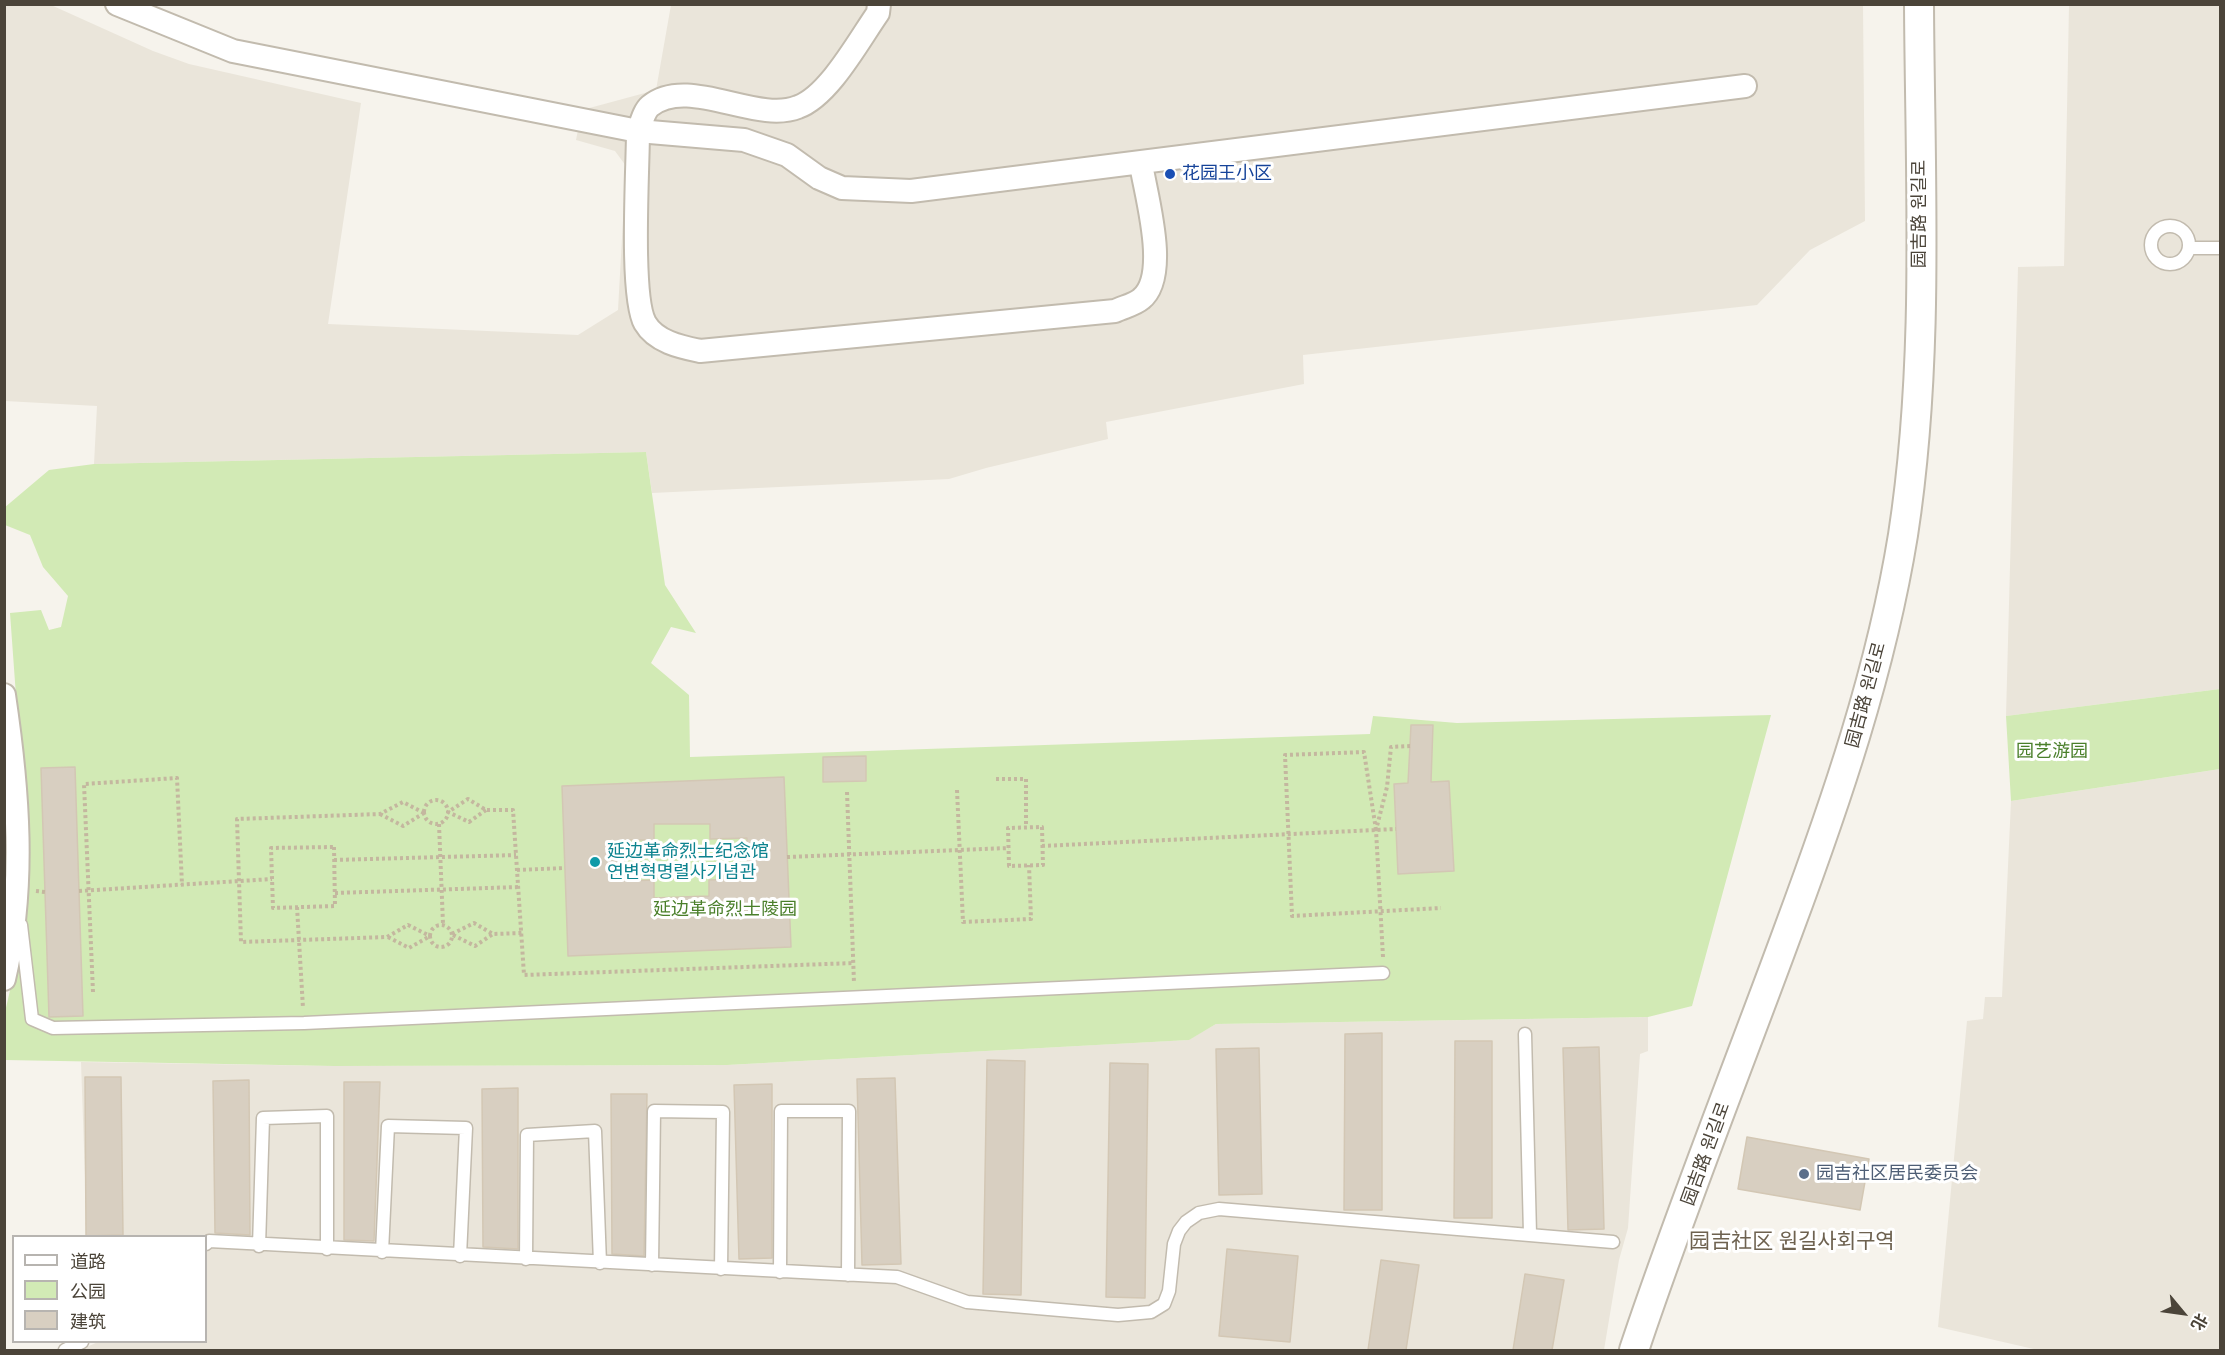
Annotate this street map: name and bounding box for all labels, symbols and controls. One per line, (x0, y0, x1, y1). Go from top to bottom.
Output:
street label: 园吉路 원길로 (1909, 160, 1931, 268)
place label: 花园王小区 (1182, 163, 1272, 185)
marker: 花园王小区 (1163, 167, 1177, 181)
street label: 园吉路 원길로 (1842, 640, 1890, 750)
park label: 园艺游园 (2016, 741, 2088, 763)
place label: 延边革命烈士纪念馆 연변혁명렬사기념관 (607, 841, 769, 884)
marker: 延边革命烈士纪念馆 연변혁명렬사기념관 (588, 855, 602, 869)
park label: 延边革命烈士陵园 (653, 899, 797, 921)
street label: 园吉路 원길로 (1677, 1099, 1735, 1209)
place label: 园吉社区居民委员会 (1816, 1163, 1978, 1185)
marker: 园吉社区居民委员会 (1797, 1167, 1811, 1181)
district label: 园吉社区 원길사회구역 (1689, 1229, 1895, 1255)
legend (12, 1235, 207, 1343)
text: 道路 (70, 1251, 106, 1272)
text: 公园 (70, 1281, 106, 1302)
north arrow (2153, 1283, 2213, 1343)
text: 北 (2187, 1310, 2211, 1334)
text: 建筑 (70, 1311, 106, 1332)

